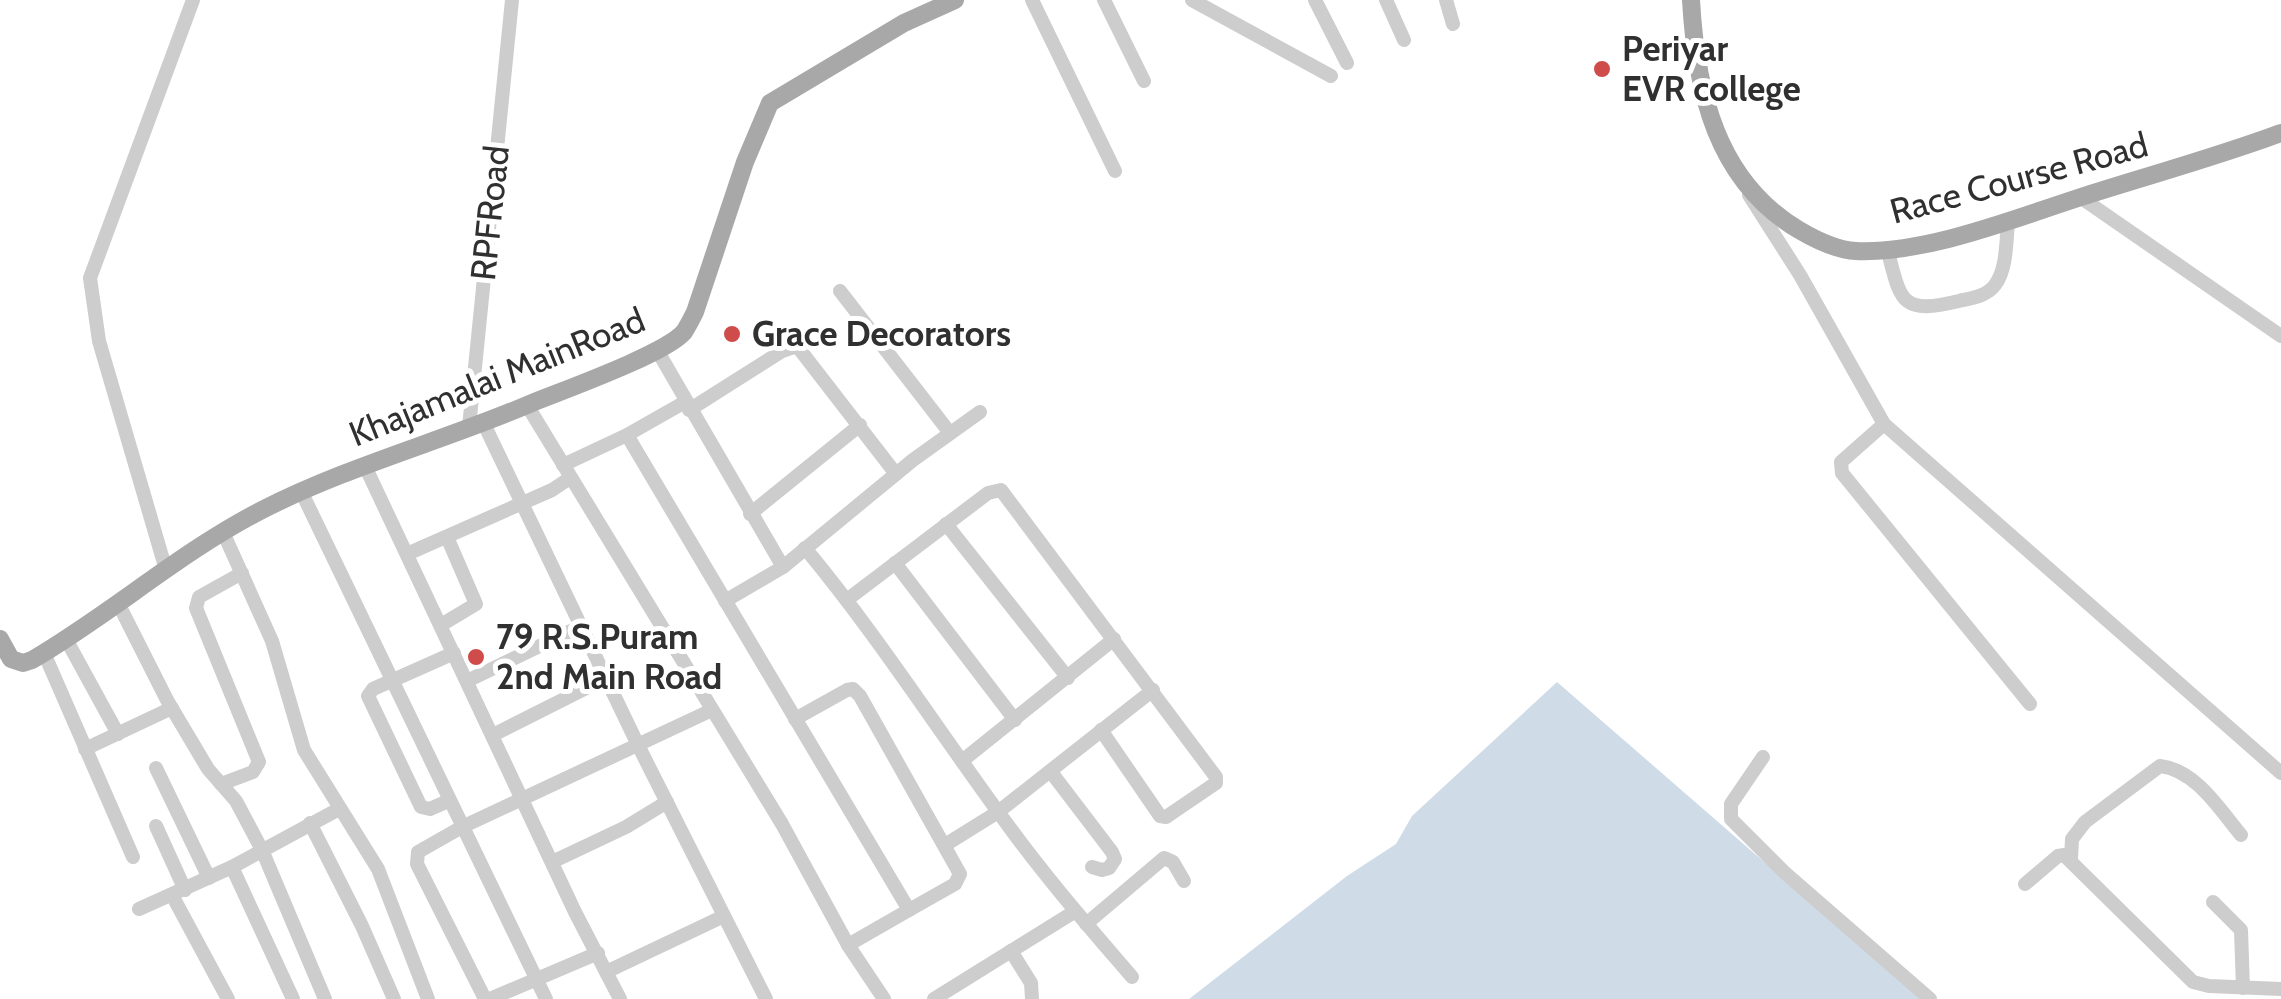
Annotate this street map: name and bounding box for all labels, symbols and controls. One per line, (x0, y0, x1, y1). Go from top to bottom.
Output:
place label: Periyar EVR college (1622, 27, 1801, 110)
marker: Periyar EVR college (1591, 58, 1613, 80)
street label: Race Course Road (1885, 122, 2152, 233)
street label: RPFRoad (461, 143, 518, 283)
street label: Khajamalai MainRoad (343, 298, 651, 455)
place label: Grace Decorators (752, 312, 1011, 355)
marker: Grace Decorators (721, 323, 743, 345)
place label: 79 R.S.Puram 2nd Main Road (496, 615, 722, 698)
marker: 79 R.S.Puram 2nd Main Road (465, 646, 487, 668)

